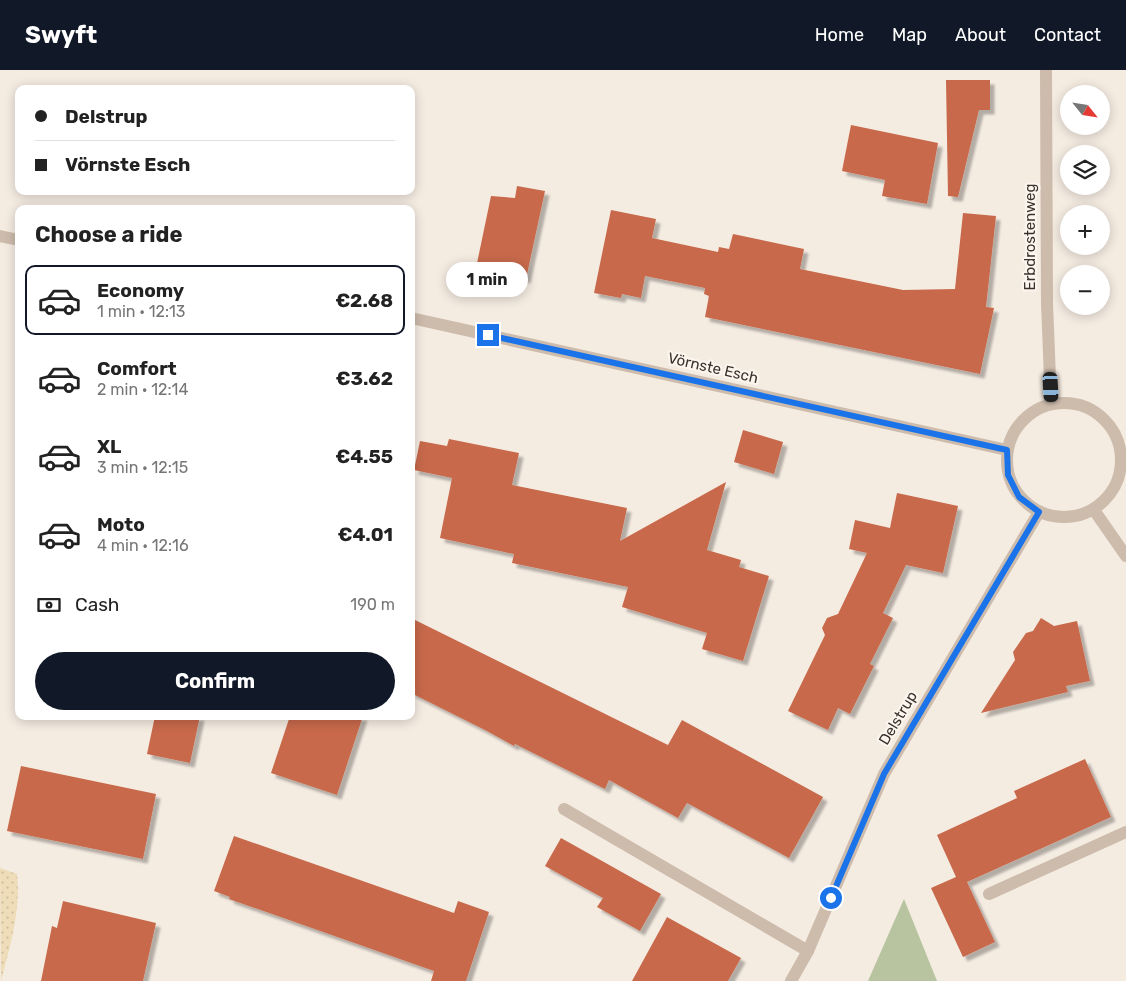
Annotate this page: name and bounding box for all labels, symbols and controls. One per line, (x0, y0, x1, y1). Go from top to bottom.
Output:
text: Swyft (25, 21, 97, 49)
text: Home (815, 24, 864, 46)
text: Map (892, 24, 927, 46)
text: About (955, 24, 1006, 46)
text: Contact (1034, 24, 1101, 46)
north arrow (1060, 85, 1110, 135)
map controls (1060, 85, 1110, 315)
text: Delstrup (65, 105, 147, 128)
button: layers (1060, 145, 1110, 195)
text: Vörnste Esch (65, 153, 190, 176)
street label: Erbdrostenweg (1021, 184, 1039, 290)
button: + (1060, 205, 1110, 255)
text: Choose a ride (35, 221, 182, 248)
callout: 1 min (447, 262, 529, 298)
button: − (1060, 265, 1110, 315)
text: 1 min (467, 270, 507, 289)
icon: car (37, 278, 82, 323)
text: Economy (97, 279, 184, 302)
text: €2.68 (335, 289, 393, 312)
text: 1 min · 12:13 (97, 302, 185, 321)
route end (477, 324, 499, 346)
street label: Vörnste Esch (666, 349, 760, 387)
icon: car (37, 356, 82, 401)
text: Comfort (97, 357, 177, 380)
text: €3.62 (336, 367, 393, 390)
car (1042, 372, 1059, 402)
text: 2 min · 12:14 (97, 380, 188, 399)
icon: car (37, 434, 82, 479)
text: XL (97, 435, 121, 458)
text: €4.55 (335, 445, 393, 468)
text: 3 min · 12:15 (97, 458, 188, 477)
icon: car (37, 512, 82, 557)
text: Moto (97, 513, 145, 536)
text: €4.01 (338, 523, 393, 546)
text: 4 min · 12:16 (97, 536, 189, 555)
icon: cash (35, 591, 63, 619)
text: Cash (75, 593, 119, 616)
text: 190 m (350, 595, 395, 614)
button: Confirm (35, 652, 395, 710)
street label: Delstrup (875, 688, 921, 748)
route start (820, 887, 842, 909)

